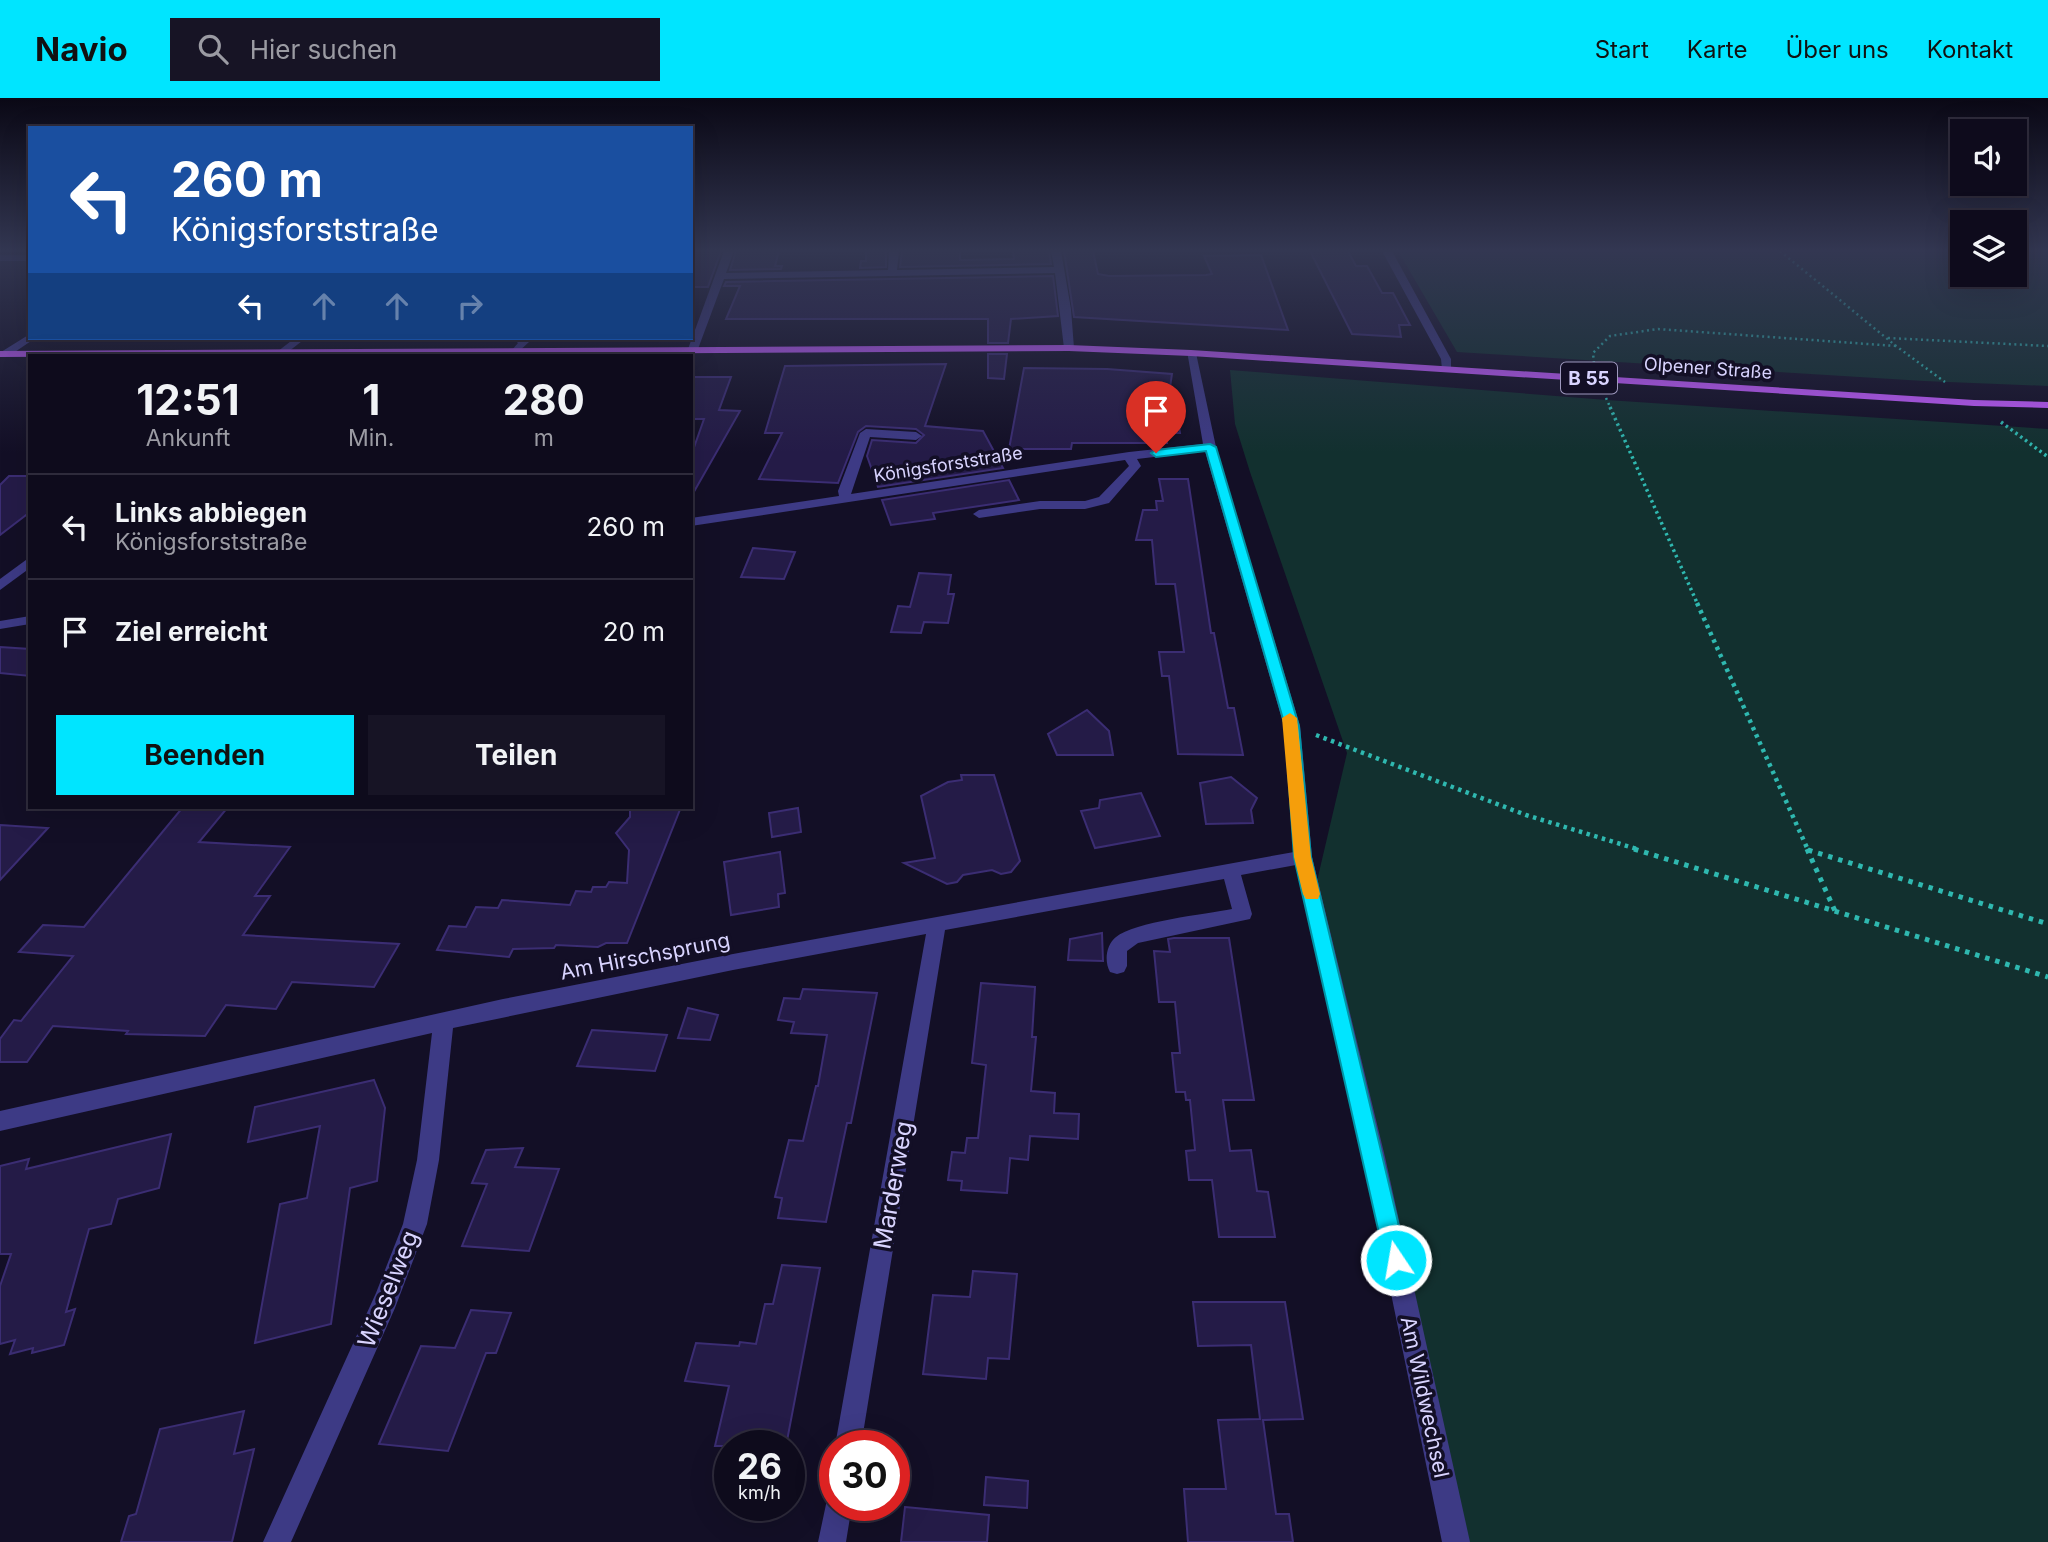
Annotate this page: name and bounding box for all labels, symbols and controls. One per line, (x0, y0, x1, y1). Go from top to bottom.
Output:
search box (170, 18, 660, 81)
text: Navio (35, 29, 128, 69)
icon: search (194, 30, 232, 68)
text: Hier suchen (250, 34, 397, 65)
text: Start (1595, 35, 1649, 64)
text: Karte (1687, 35, 1747, 64)
text: Über uns (1785, 35, 1889, 64)
text: Kontakt (1927, 35, 2013, 64)
map controls (1950, 119, 2027, 287)
button: sound (1950, 119, 2027, 196)
text: 260 m (171, 150, 323, 209)
icon: left (56, 154, 147, 245)
text: Königsforststraße (171, 210, 439, 249)
button: layers (1950, 210, 2027, 287)
icon: left (232, 287, 270, 325)
icon: ahead (305, 287, 343, 325)
icon: ahead (378, 287, 416, 325)
icon: right (451, 287, 489, 325)
street label: Olpener Straße (1643, 353, 1773, 383)
road number: B 55 (1561, 362, 1617, 394)
text: 12:51 (136, 374, 240, 425)
text: 1 (362, 374, 380, 425)
text: 280 (503, 374, 585, 425)
pin (1126, 381, 1186, 453)
icon: arrive (1137, 392, 1175, 430)
text: Ankunft (146, 424, 230, 452)
text: Min. (348, 424, 394, 452)
text: m (534, 424, 554, 452)
street label: Königsforststraße (872, 442, 1024, 486)
text: Links abbiegen (115, 497, 307, 528)
icon: left (56, 508, 94, 546)
text: 260 m (587, 511, 665, 542)
text: Königsforststraße (115, 528, 307, 556)
icon: arrive (56, 613, 94, 651)
text: Ziel erreicht (115, 616, 268, 647)
text: 20 m (603, 616, 665, 647)
button: Beenden (56, 715, 354, 795)
button: Teilen (368, 715, 665, 795)
street label: Am Hirschsprung (558, 927, 732, 985)
street label: Marderweg (867, 1119, 919, 1251)
position arrow (1359, 1223, 1433, 1297)
street label: Wieselweg (351, 1226, 425, 1352)
street label: Am Wildwechsel (1396, 1314, 1454, 1480)
speed limit sign: 30 (819, 1430, 910, 1521)
text: 26 (737, 1445, 782, 1487)
text: km/h (738, 1482, 781, 1503)

